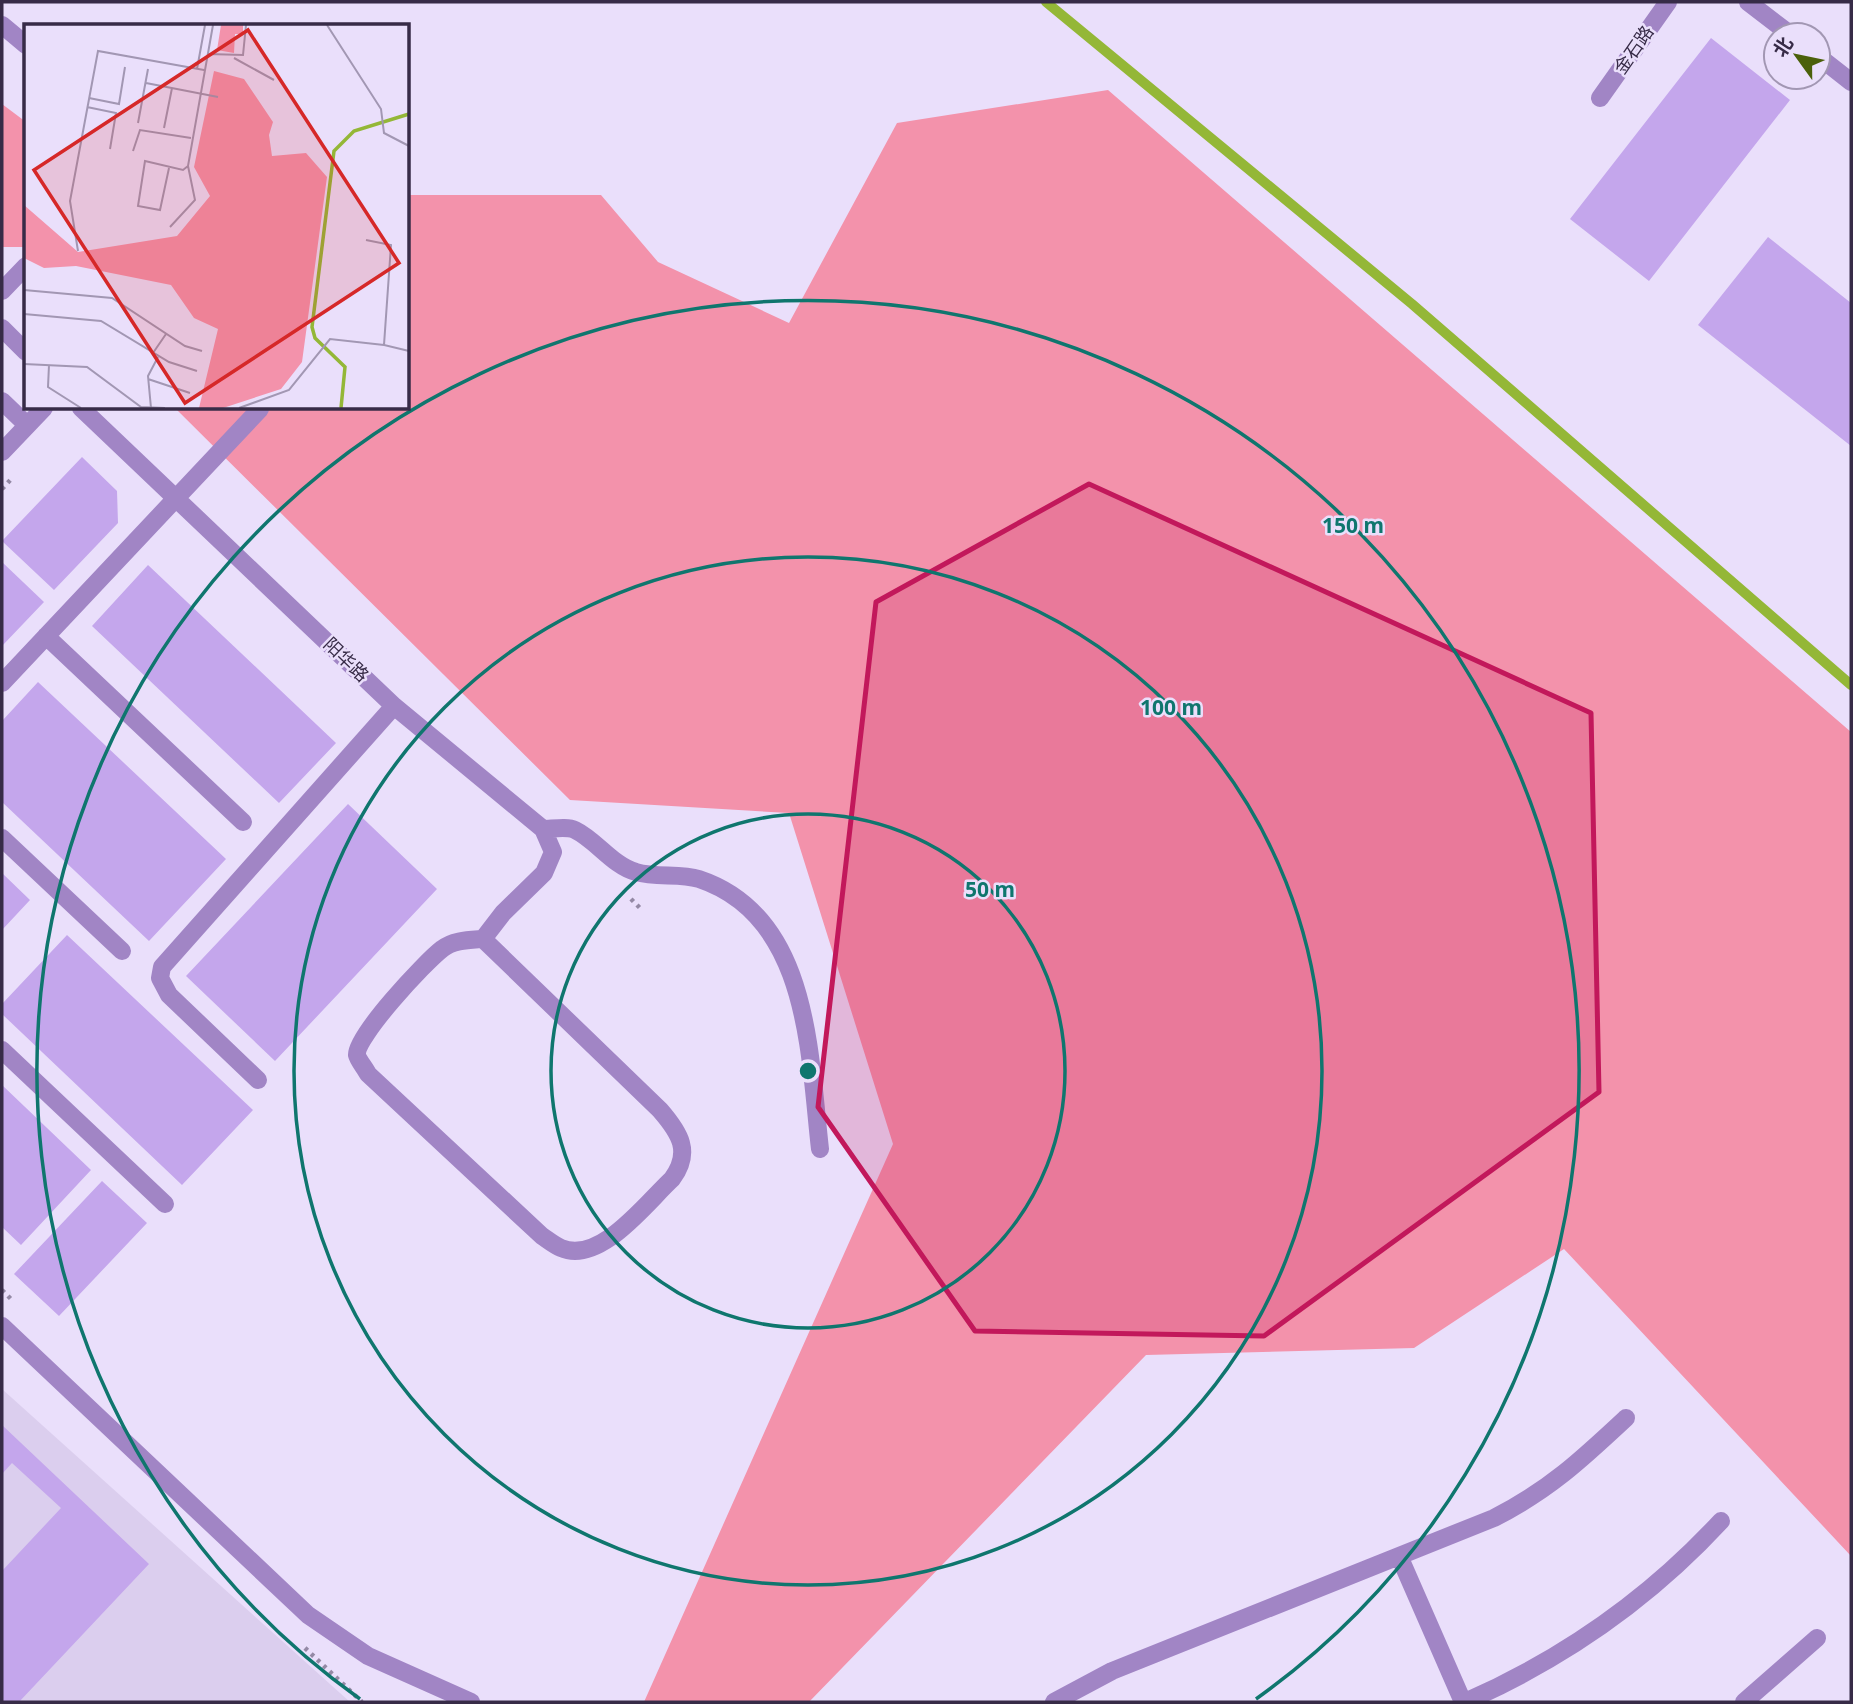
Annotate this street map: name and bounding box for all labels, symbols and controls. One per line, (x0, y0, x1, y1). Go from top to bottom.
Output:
street label: 金石路 (1608, 20, 1658, 78)
north arrow (1762, 21, 1832, 91)
inset map (24, 24, 410, 410)
text: 北 (1767, 32, 1799, 62)
text: 150 m (1322, 511, 1384, 539)
street label: 阳华路 (319, 632, 374, 687)
text: 100 m (1140, 693, 1202, 721)
text: 50 m (965, 875, 1015, 903)
centre of rings (796, 1059, 820, 1083)

